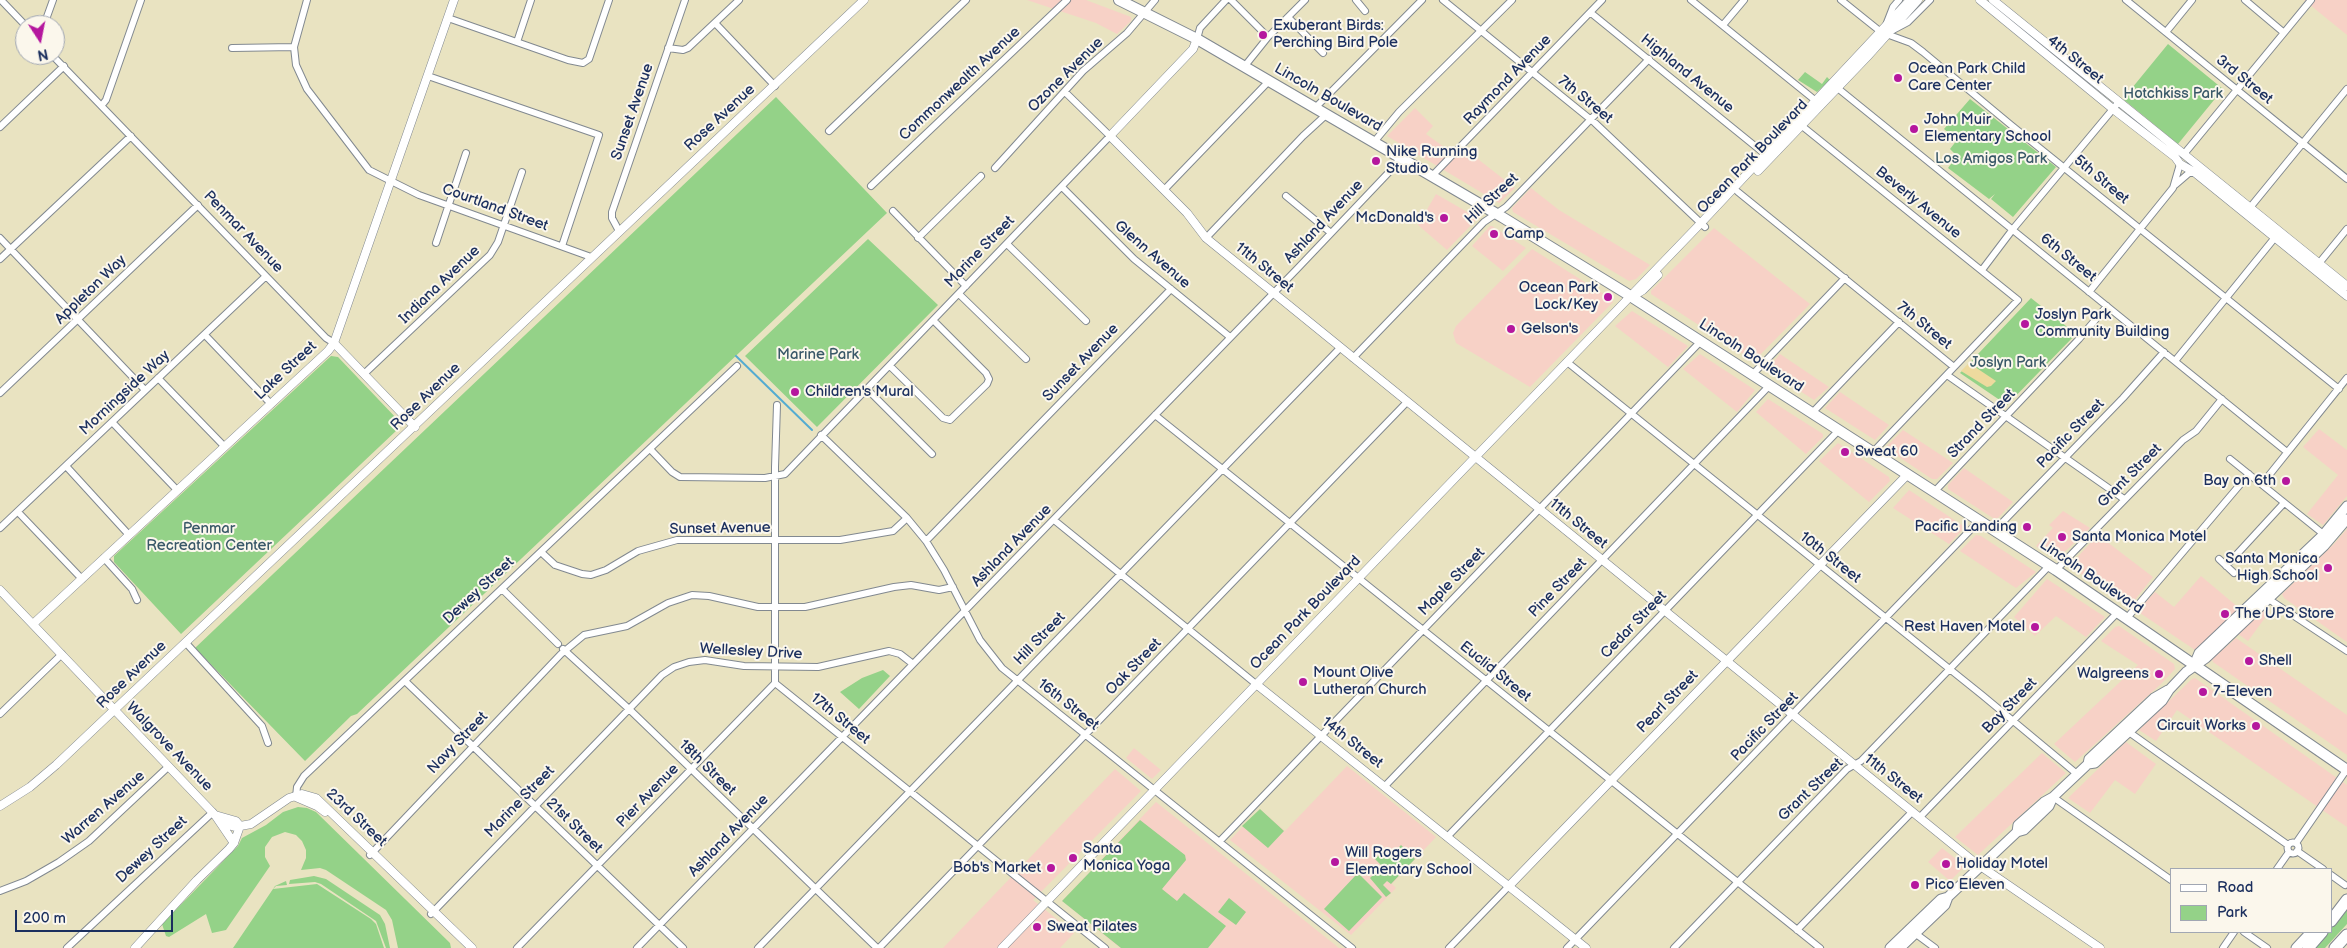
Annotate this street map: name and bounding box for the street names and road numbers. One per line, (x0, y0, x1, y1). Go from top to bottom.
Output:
street label: Commonwealth Avenue (896, 23, 1024, 145)
street label: Raymond Avenue (1460, 31, 1556, 129)
street label: Highland Avenue (1637, 31, 1737, 117)
street label: 4th Street (2043, 32, 2107, 88)
street label: Ozone Avenue (1025, 34, 1107, 116)
street label: 3rd Street (2212, 52, 2276, 108)
street label: Lincoln Boulevard (1271, 60, 1385, 136)
street label: Sunset Avenue (608, 61, 658, 163)
street label: 7th Street (1554, 72, 1616, 128)
street label: Rose Avenue (681, 81, 759, 155)
street label: Ocean Park Boulevard (1694, 96, 1812, 218)
street label: 5th Street (2070, 152, 2132, 208)
street label: Beverly Avenue (1872, 163, 1964, 243)
street label: Hill Street (1462, 170, 1522, 228)
street label: Ashland Avenue (1281, 177, 1367, 267)
street label: Courtland Street (439, 180, 551, 236)
street label: Penmar Avenue (199, 187, 287, 277)
street label: Marine Street (941, 212, 1019, 292)
street label: Glenn Avenue (1110, 217, 1194, 293)
street label: 6th Street (2036, 230, 2100, 286)
street label: 11th Street (1231, 239, 1297, 297)
street label: Indiana Avenue (396, 242, 484, 328)
street label: Appleton Way (52, 252, 130, 328)
street label: 7th Street (1893, 298, 1955, 354)
street label: Lincoln Boulevard (1695, 315, 1807, 397)
street label: Sunset Avenue (1039, 320, 1123, 406)
street label: Lake Street (251, 338, 321, 404)
street label: Morningside Way (76, 347, 174, 439)
street label: Rose Avenue (387, 359, 465, 435)
street label: Strand Street (1944, 386, 2020, 462)
street label: Pacific Street (2034, 396, 2108, 472)
street label: Grant Street (2094, 440, 2166, 512)
street label: 11th Street (1545, 495, 1611, 553)
street label: Ashland Avenue (968, 501, 1056, 591)
street label: Sunset Avenue (669, 519, 771, 539)
street label: 10th Street (1796, 529, 1864, 587)
street label: Lincoln Boulevard (2036, 536, 2146, 618)
street label: Maple Street (1415, 544, 1489, 620)
street label: Ocean Park Boulevard (1247, 552, 1365, 674)
street label: Dewey Street (440, 554, 518, 628)
street label: Pine Street (1525, 555, 1591, 621)
street label: Cedar Street (1597, 587, 1671, 663)
street label: Hill Street (1010, 609, 1070, 669)
street label: Oak Street (1102, 635, 1166, 699)
street label: Rose Avenue (93, 637, 171, 713)
street label: Euclid Street (1456, 638, 1534, 706)
street label: Wellesley Drive (699, 640, 803, 664)
street label: Pearl Street (1634, 667, 1702, 737)
street label: Bay Street (1979, 674, 2041, 738)
street label: 16th Street (1034, 675, 1102, 735)
street label: Pacific Street (1728, 689, 1802, 765)
street label: 17th Street (807, 690, 873, 748)
street label: Walgrove Avenue (122, 699, 216, 795)
street label: Navy Street (424, 708, 492, 778)
street label: 14th Street (1318, 713, 1386, 773)
street label: 18th Street (675, 736, 739, 800)
street label: 11th Street (1860, 750, 1926, 808)
street label: Grant Street (1775, 755, 1847, 825)
street label: Pier Avenue (613, 760, 683, 832)
street label: Marine Street (481, 762, 559, 842)
street label: Warren Avenue (59, 767, 149, 849)
street label: 23rd Street (322, 785, 390, 851)
street label: Ashland Avenue (685, 791, 773, 881)
street label: 21st Street (542, 795, 606, 857)
street label: Dewey Street (113, 813, 191, 887)

